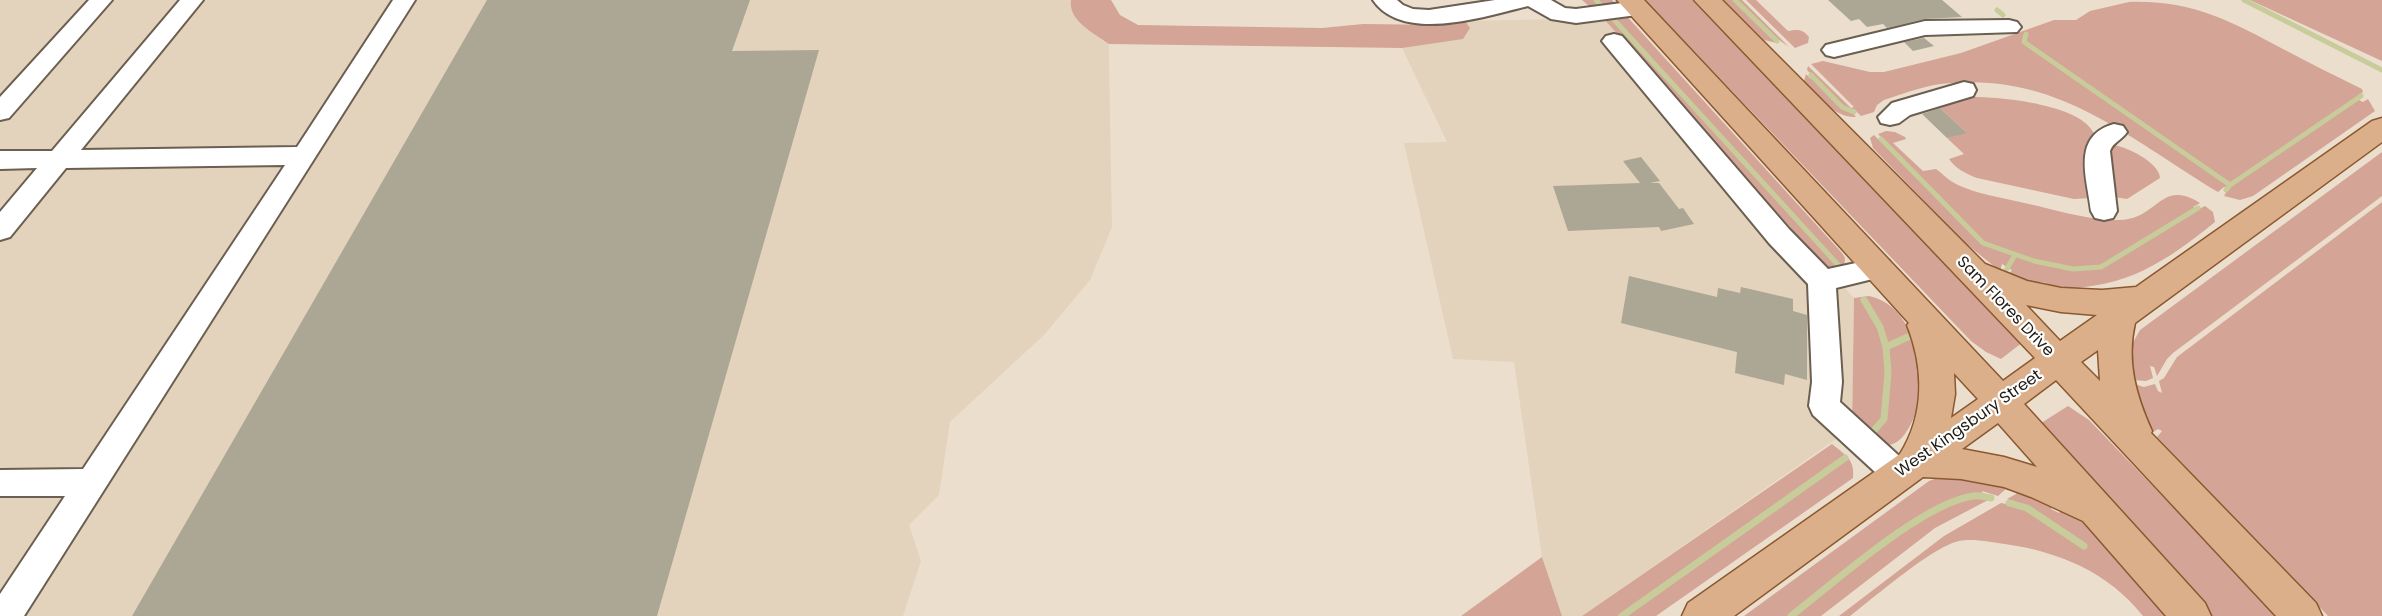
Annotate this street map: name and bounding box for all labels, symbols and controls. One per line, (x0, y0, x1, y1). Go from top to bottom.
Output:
street label: Sam Flores Drive (1952, 253, 2058, 361)
street label: West Kingsbury Street (1892, 366, 2046, 482)

